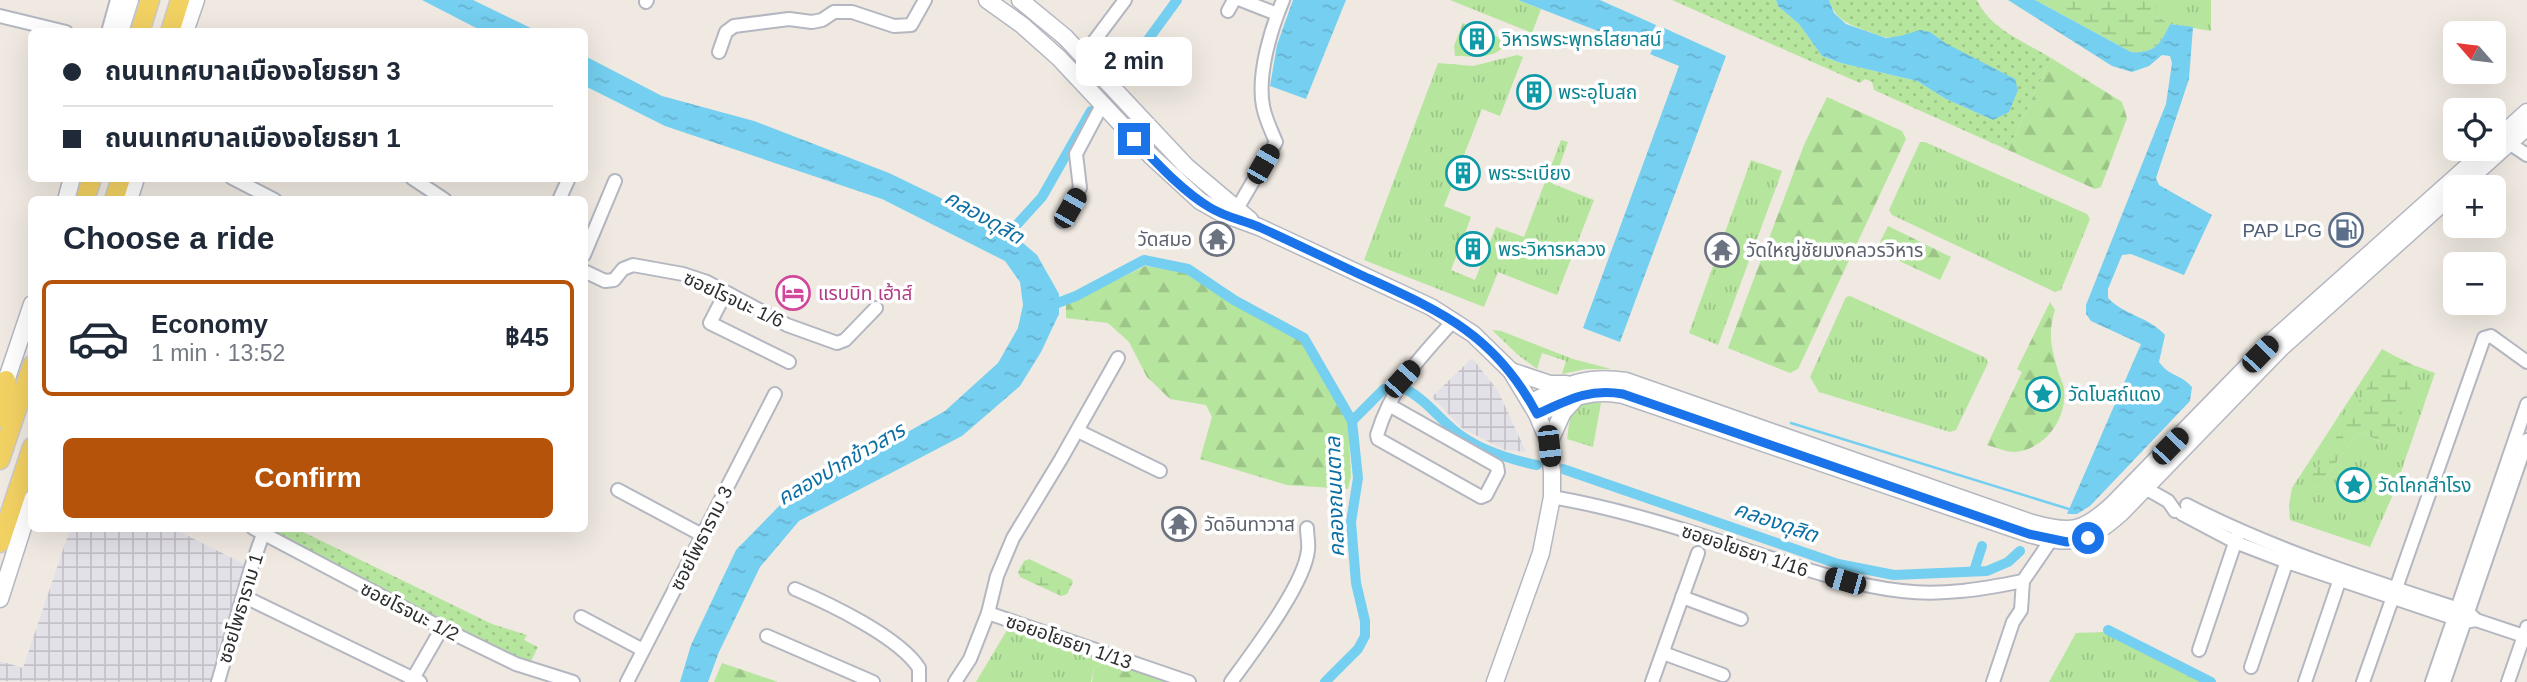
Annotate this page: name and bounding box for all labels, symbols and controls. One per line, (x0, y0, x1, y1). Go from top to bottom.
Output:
building icon: วิหารพระพุทธไสยาสน์ (1458, 20, 1496, 58)
north arrow (2443, 21, 2506, 84)
map controls (2443, 21, 2506, 315)
place label: วิหารพระพุทธไสยาสน์ (1502, 29, 1661, 51)
callout: 2 min (1076, 38, 1192, 86)
text: 2 min (1104, 48, 1164, 74)
text: ถนนเทศบาลเมืองอโยธยา 3 (105, 56, 401, 86)
building icon: พระอุโบสถ (1515, 73, 1553, 111)
place label: พระอุโบสถ (1558, 82, 1637, 104)
button: locate (2443, 98, 2506, 161)
text: ถนนเทศบาลเมืองอโยธยา 1 (105, 123, 401, 153)
route end (1118, 123, 1150, 155)
car (1244, 141, 1283, 187)
building icon: พระระเบียง (1444, 154, 1482, 192)
place label: พระระเบียง (1488, 163, 1571, 184)
button: + (2443, 175, 2506, 238)
water label: คลองดุสิต (940, 185, 1029, 251)
car (1051, 185, 1090, 231)
fuel station icon: PAP LPG (2327, 211, 2365, 249)
text: Choose a ride (63, 220, 275, 256)
temple icon: วัดสมอ (1198, 220, 1236, 258)
place label: PAP LPG (2242, 220, 2322, 241)
place label: วัดสมอ (1138, 229, 1192, 250)
building icon: พระวิหารหลวง (1454, 230, 1492, 268)
temple icon: วัดใหญ่ชัยมงคลวรวิหาร (1703, 231, 1741, 269)
place label: พระวิหารหลวง (1498, 239, 1606, 260)
place label: วัดใหญ่ชัยมงคลวรวิหาร (1746, 239, 1923, 261)
button: − (2443, 252, 2506, 315)
street label: ซอยโรจนะ 1/6 (681, 267, 787, 332)
hotel icon: แรบบิท เฮ้าส์ (774, 274, 812, 312)
place label: แรบบิท เฮ้าส์ (818, 282, 912, 304)
icon: car (67, 307, 130, 370)
text: Economy (151, 309, 268, 339)
text: ฿45 (505, 322, 549, 352)
car (2238, 332, 2283, 376)
text: 1 min · 13:52 (151, 340, 285, 366)
car (1381, 356, 1424, 402)
place icon: วัดโบสถ์แดง (2024, 375, 2062, 413)
place label: วัดโบสถ์แดง (2068, 384, 2161, 405)
water label: คลองปากข้าวสาร (773, 417, 910, 509)
car (1537, 424, 1562, 468)
car (2148, 424, 2193, 468)
water label: คลองถนนตาล (1321, 435, 1348, 558)
button: Confirm (63, 438, 553, 518)
place icon: วัดโคกสำโรง (2335, 466, 2373, 504)
place label: วัดโคกสำโรง (2378, 475, 2472, 496)
street label: ซอยโพธาราม 3 (666, 483, 737, 594)
water label: คลองดุสิต (1731, 497, 1822, 549)
temple icon: วัดอินทาวาส (1160, 505, 1198, 543)
place label: วัดอินทาวาส (1204, 514, 1295, 535)
street label: ซอยอโยธยา 1/16 (1679, 520, 1811, 581)
route start (2072, 522, 2104, 554)
street label: ซอยโพธาราม 1 (214, 551, 267, 666)
car (1822, 565, 1869, 597)
street label: ซอยโรจนะ 1/2 (357, 578, 462, 645)
street label: ซอยอโยธยา 1/13 (1003, 610, 1135, 673)

